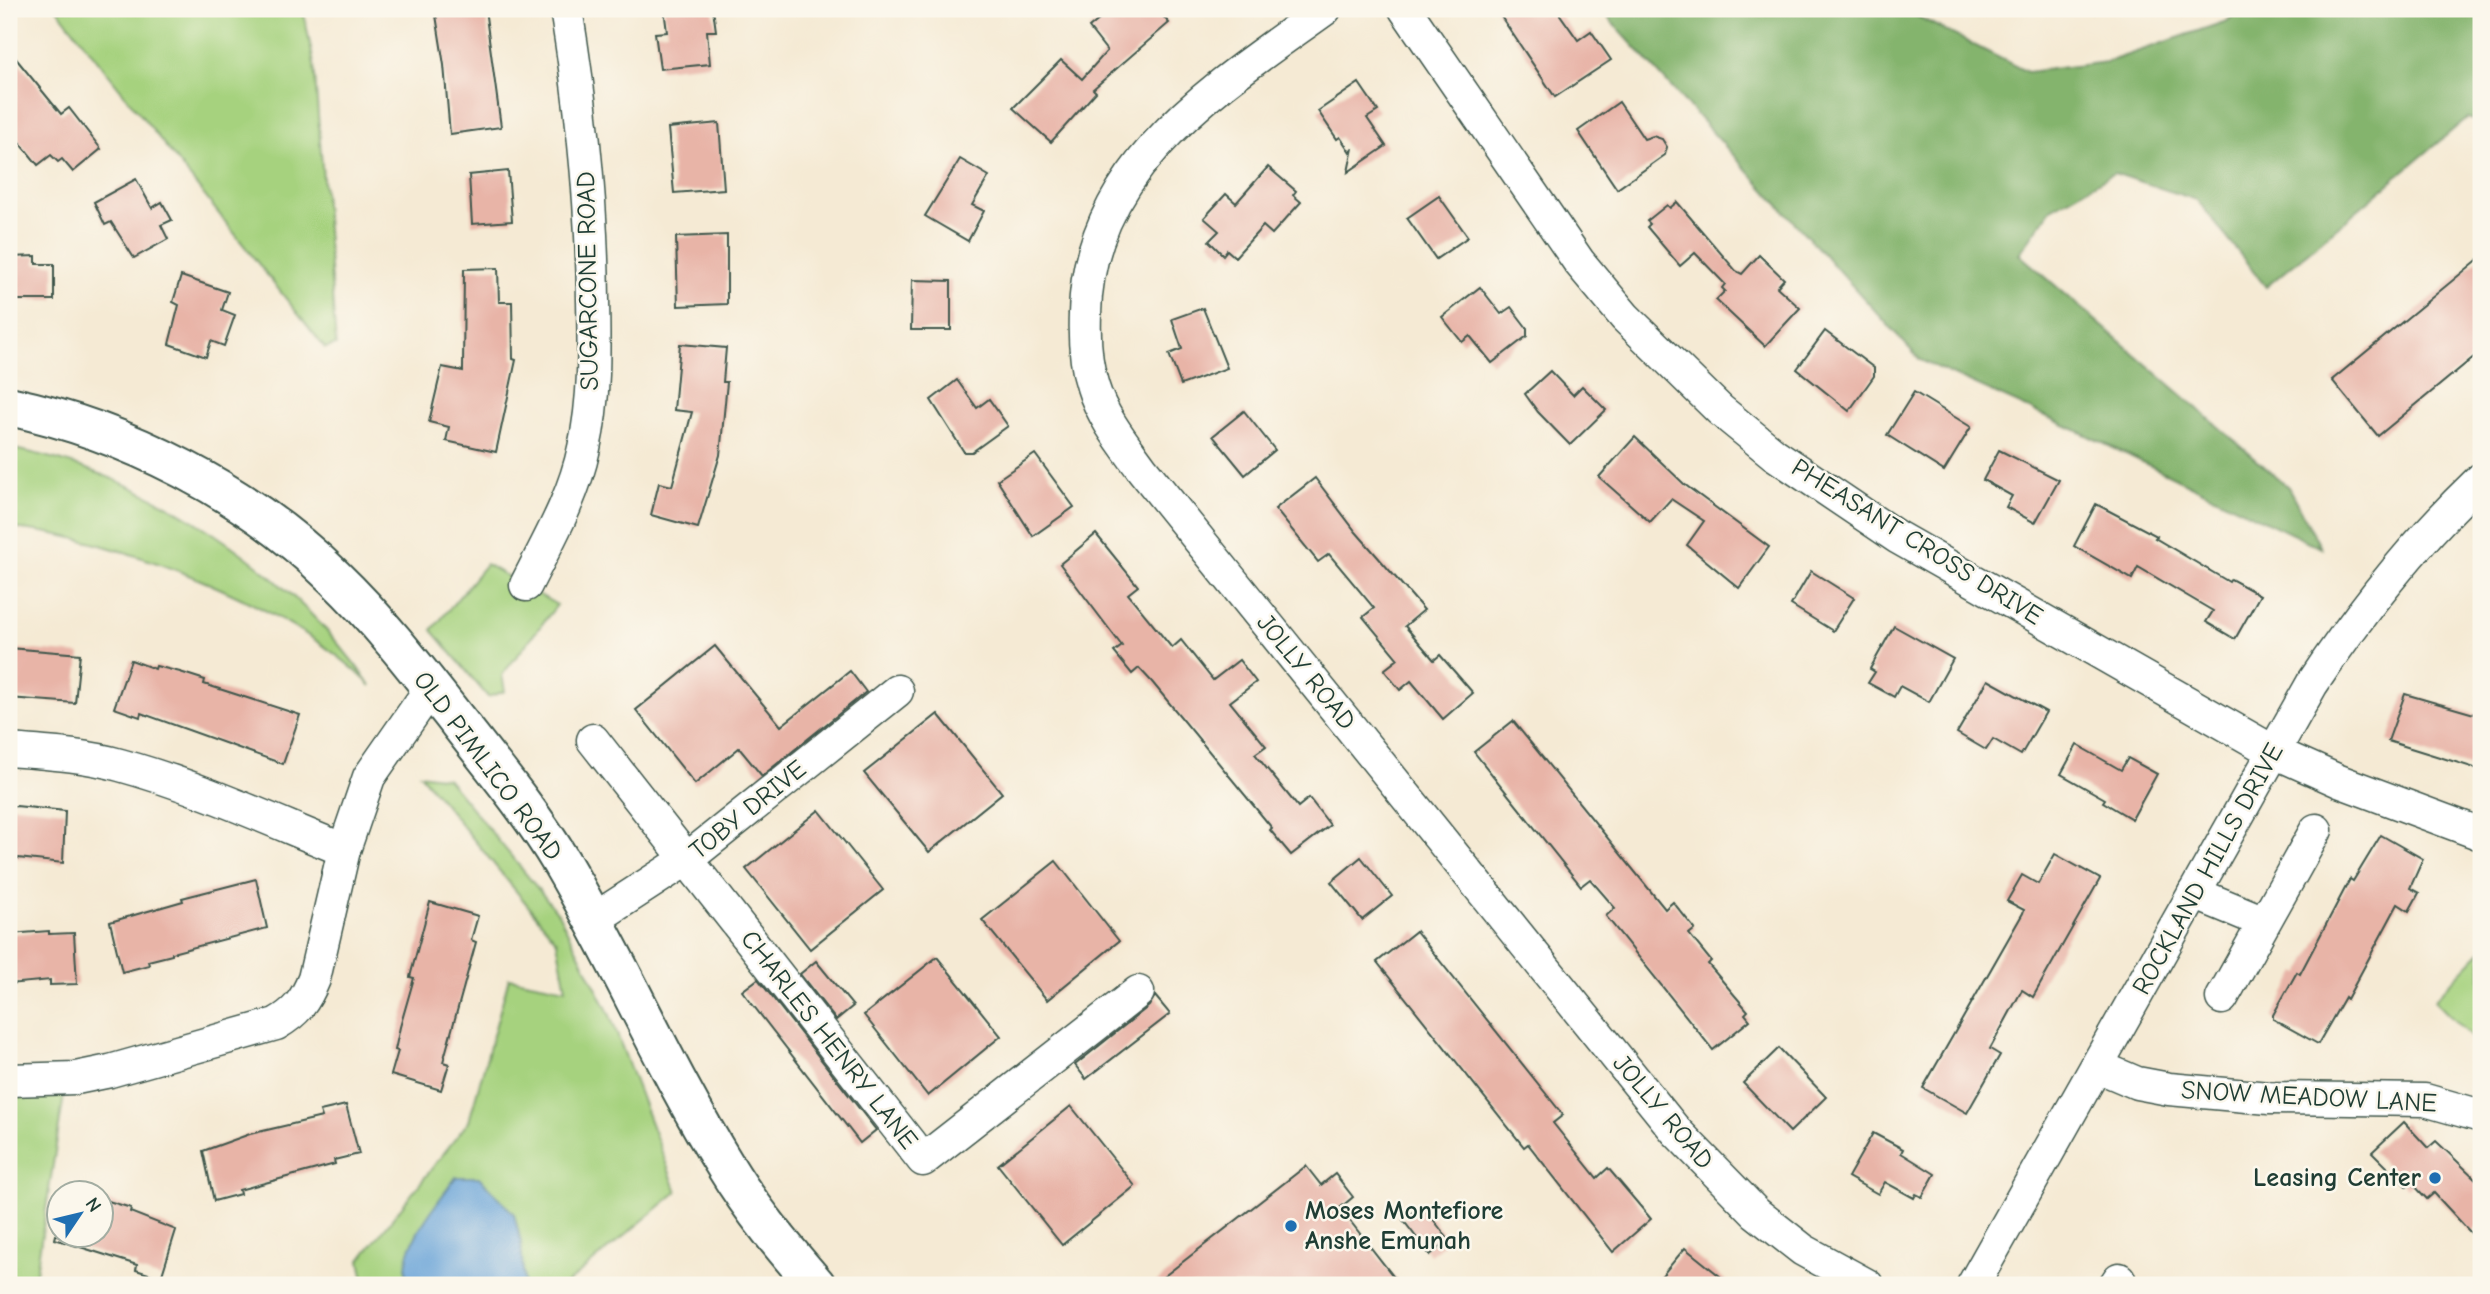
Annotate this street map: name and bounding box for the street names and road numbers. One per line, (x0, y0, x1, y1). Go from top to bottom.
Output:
street label: SUGARCONE ROAD (571, 171, 605, 391)
street label: PHEASANT CROSS DRIVE (1786, 452, 2048, 632)
street label: JOLLY ROAD (1250, 608, 1362, 736)
street label: OLD PIMLICO ROAD (407, 666, 569, 866)
street label: ROCKLAND HILLS DRIVE (2126, 738, 2290, 1000)
street label: TOBY DRIVE (684, 754, 812, 866)
street label: CHARLES HENRY LANE (734, 925, 924, 1155)
street label: JOLLY ROAD (1606, 1049, 1720, 1175)
street label: SNOW MEADOW LANE (2180, 1075, 2438, 1119)

